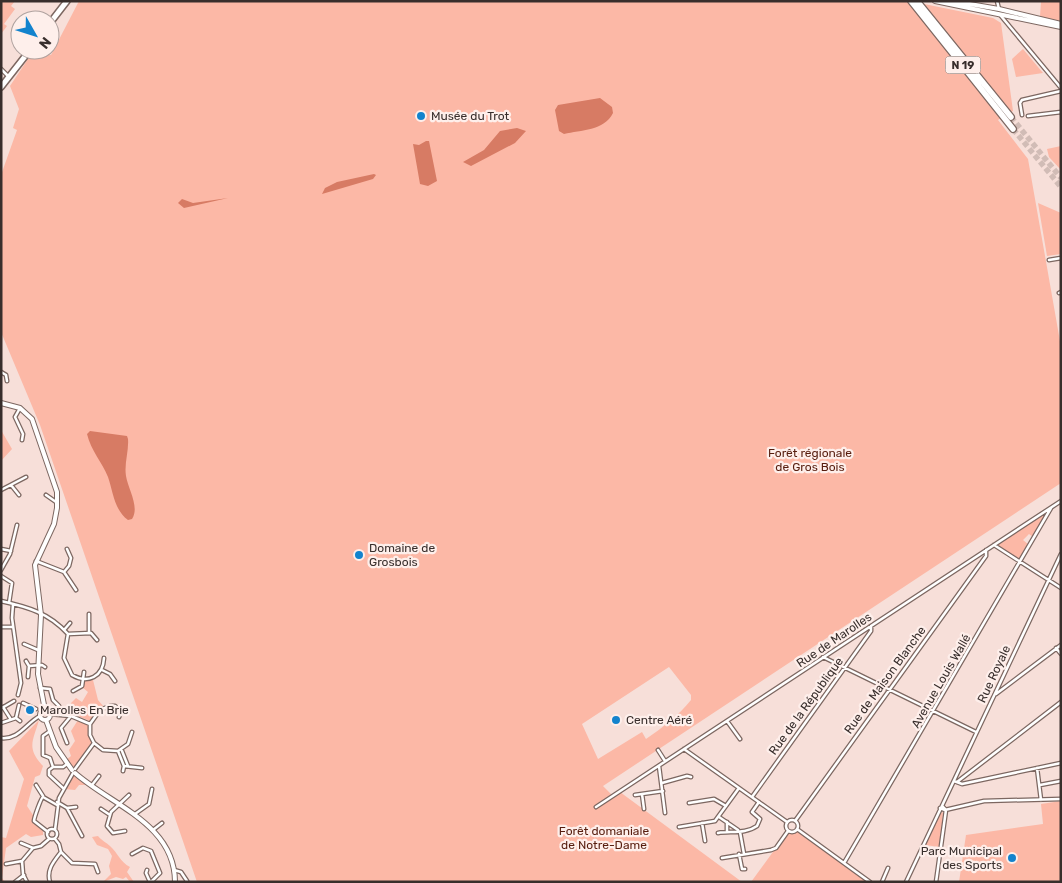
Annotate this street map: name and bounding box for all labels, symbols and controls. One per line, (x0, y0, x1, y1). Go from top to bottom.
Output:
north arrow (10, 10, 60, 60)
text: N (35, 34, 54, 52)
road number: N 19 (946, 56, 980, 74)
place label: Musée du Trot (431, 109, 509, 123)
marker: Musée du Trot (415, 110, 427, 122)
park label: Forêt régionale de Gros Bois (768, 446, 852, 474)
place label: Domaine de Grosbois (369, 541, 435, 569)
marker: Domaine de Grosbois (353, 549, 365, 561)
street label: Rue de Marolles (794, 610, 874, 670)
street label: Rue de Maison Blanche (841, 623, 929, 736)
street label: Avenue Louis Wallé (908, 631, 974, 730)
street label: Rue Royale (975, 643, 1014, 705)
street label: Rue de la République (766, 654, 846, 757)
place label: Marolles En Brie (40, 703, 129, 717)
marker: Marolles En Brie (24, 704, 36, 716)
place label: Centre Aéré (626, 713, 693, 727)
marker: Centre Aéré (610, 714, 622, 726)
park label: Forêt domaniale de Notre-Dame (559, 824, 649, 852)
place label: Parc Municipal des Sports (921, 844, 1002, 872)
marker: Parc Municipal des Sports (1006, 852, 1018, 864)

